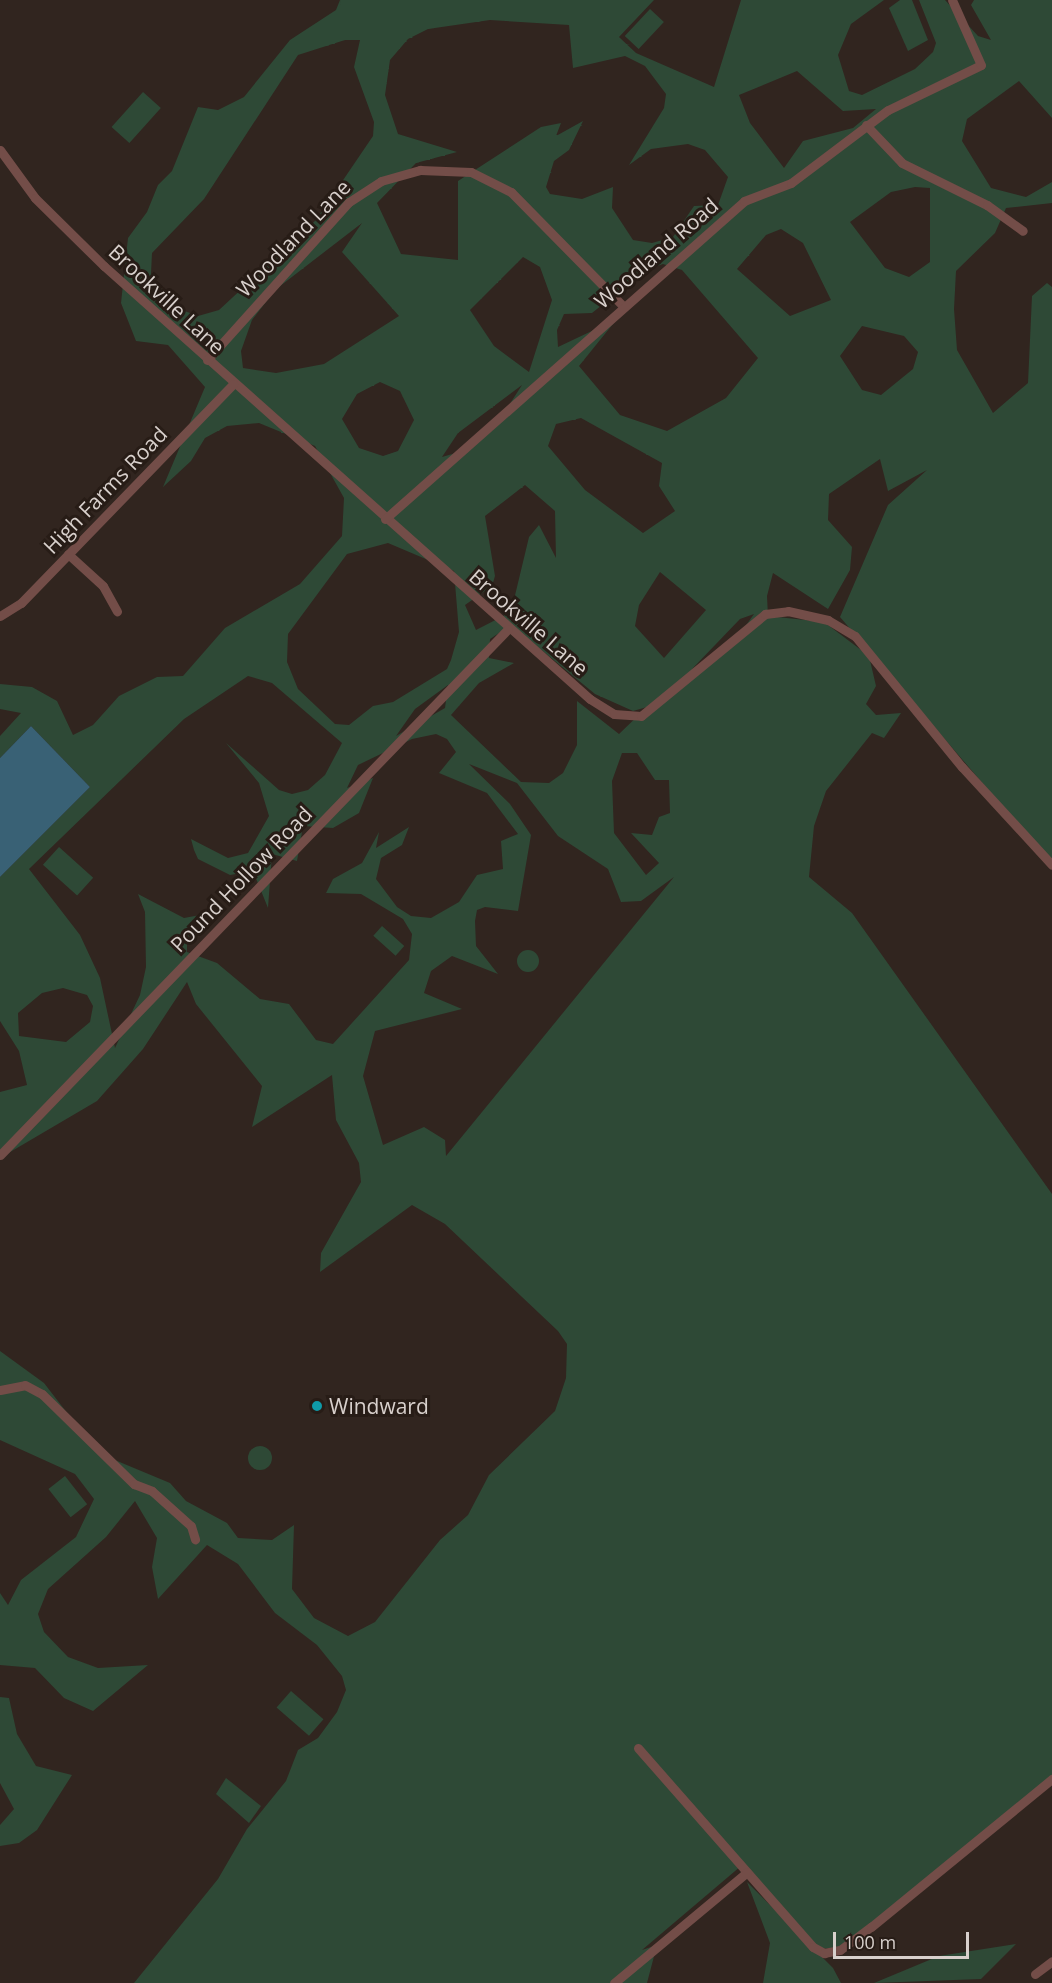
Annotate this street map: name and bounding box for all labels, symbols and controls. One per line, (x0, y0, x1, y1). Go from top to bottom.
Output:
street label: Woodland Lane (231, 174, 355, 302)
street label: Woodland Road (589, 192, 723, 314)
street label: Brookville Lane (104, 239, 230, 359)
street label: High Farms Road (38, 421, 172, 559)
street label: Brookville Lane (464, 563, 594, 681)
street label: Pound Hollow Road (165, 801, 317, 957)
place label: Windward (329, 1393, 429, 1419)
marker: Windward (310, 1399, 324, 1413)
scale bar (836, 1920, 972, 1958)
text: 100 m (844, 1930, 896, 1954)

